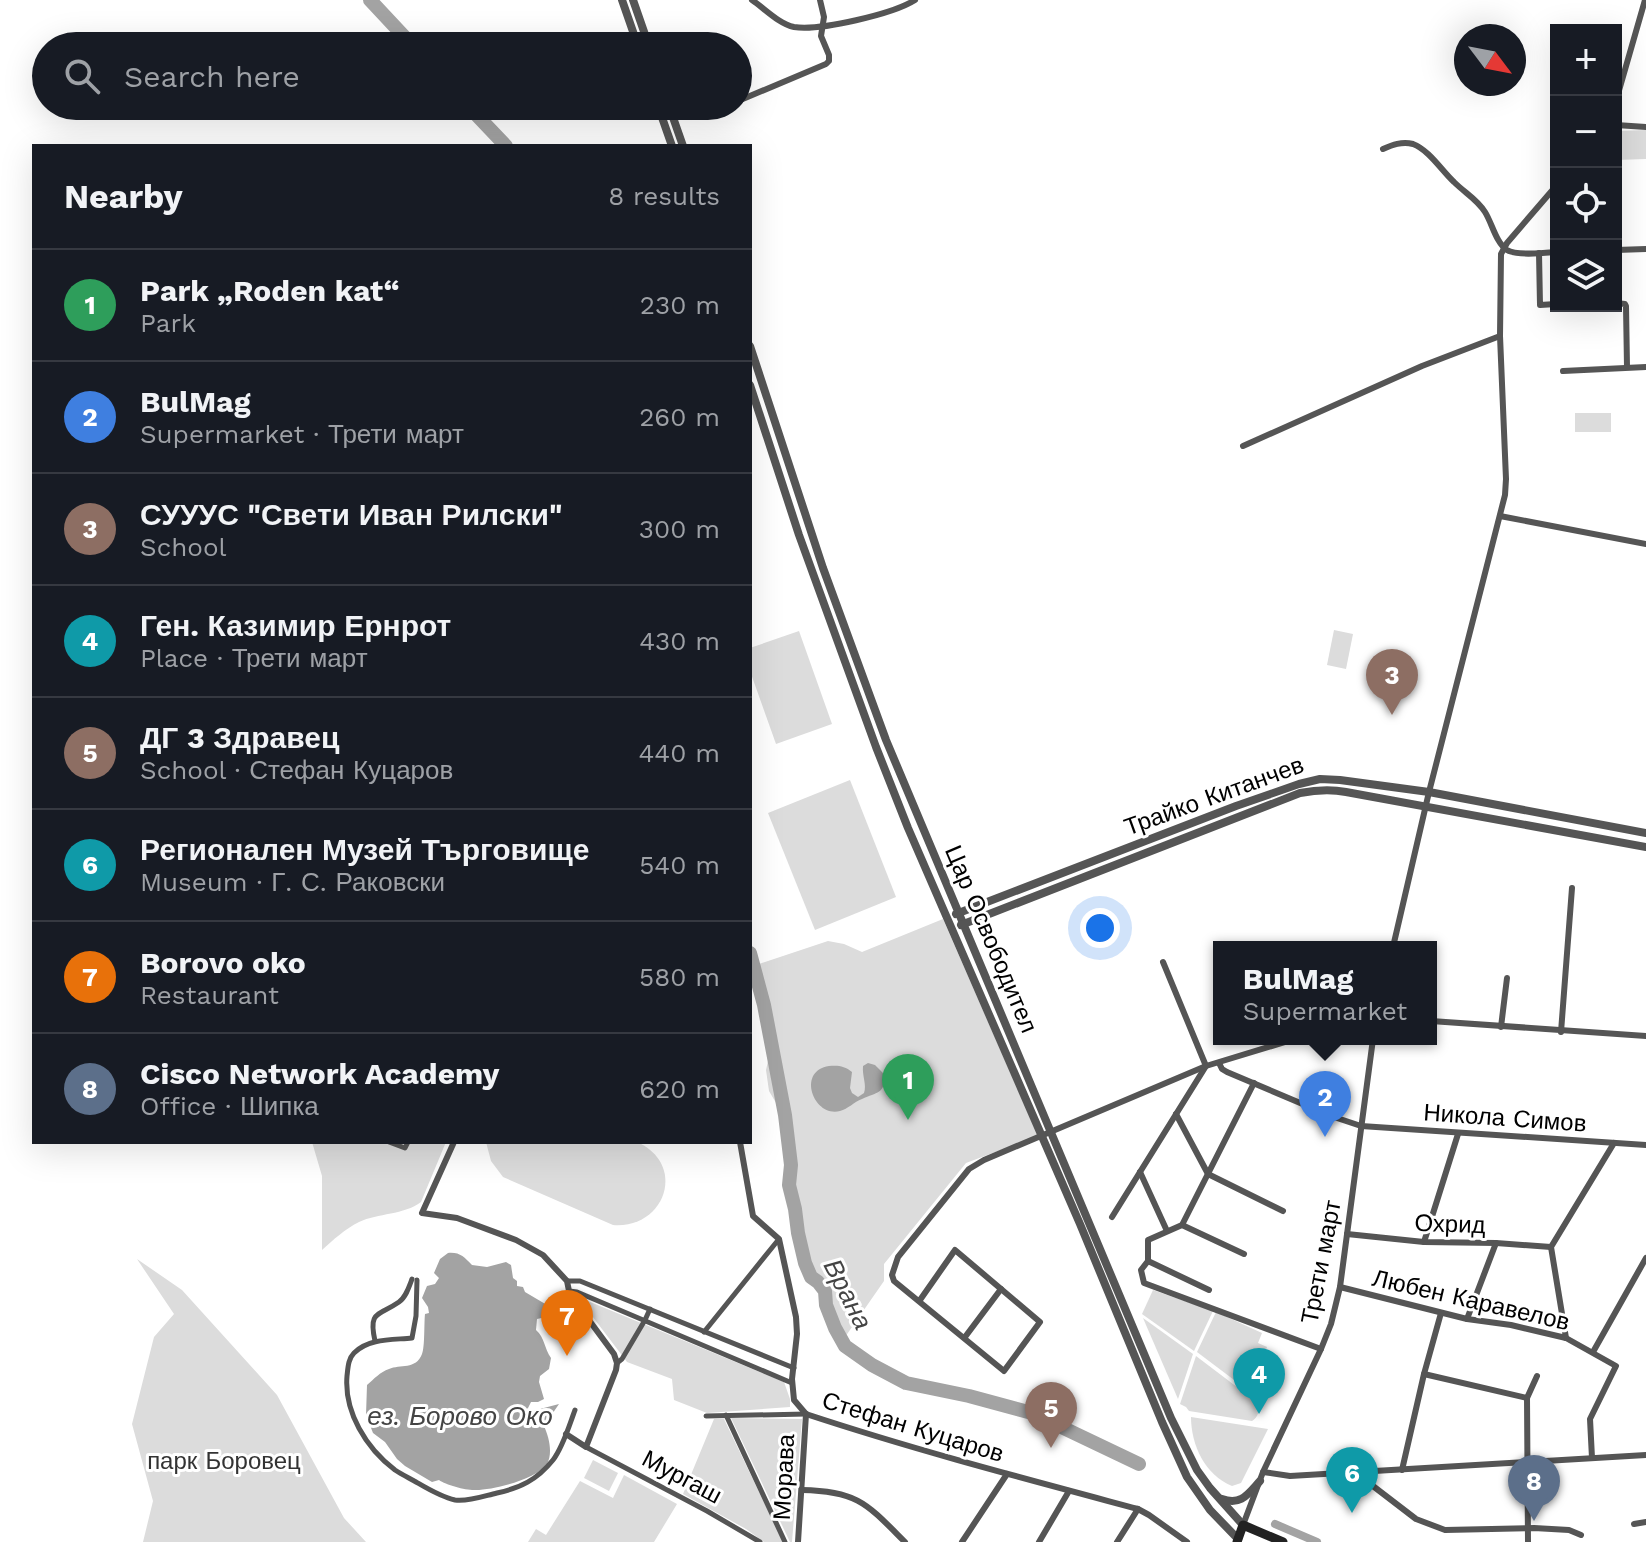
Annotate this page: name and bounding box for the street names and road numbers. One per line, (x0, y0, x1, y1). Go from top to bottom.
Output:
street label: Трайко Китанчев (1120, 751, 1308, 841)
street label: Цар Освободител (939, 841, 1043, 1037)
street label: Никола Симов (1423, 1098, 1587, 1138)
street label: Трети март (1295, 1198, 1347, 1326)
street label: Охрид (1414, 1209, 1486, 1239)
street label: Любен Каравелов (1370, 1264, 1572, 1336)
street label: Стефан Куцаров (819, 1386, 1007, 1468)
street label: Морава (768, 1433, 800, 1521)
street label: Мургаш (637, 1444, 727, 1510)

